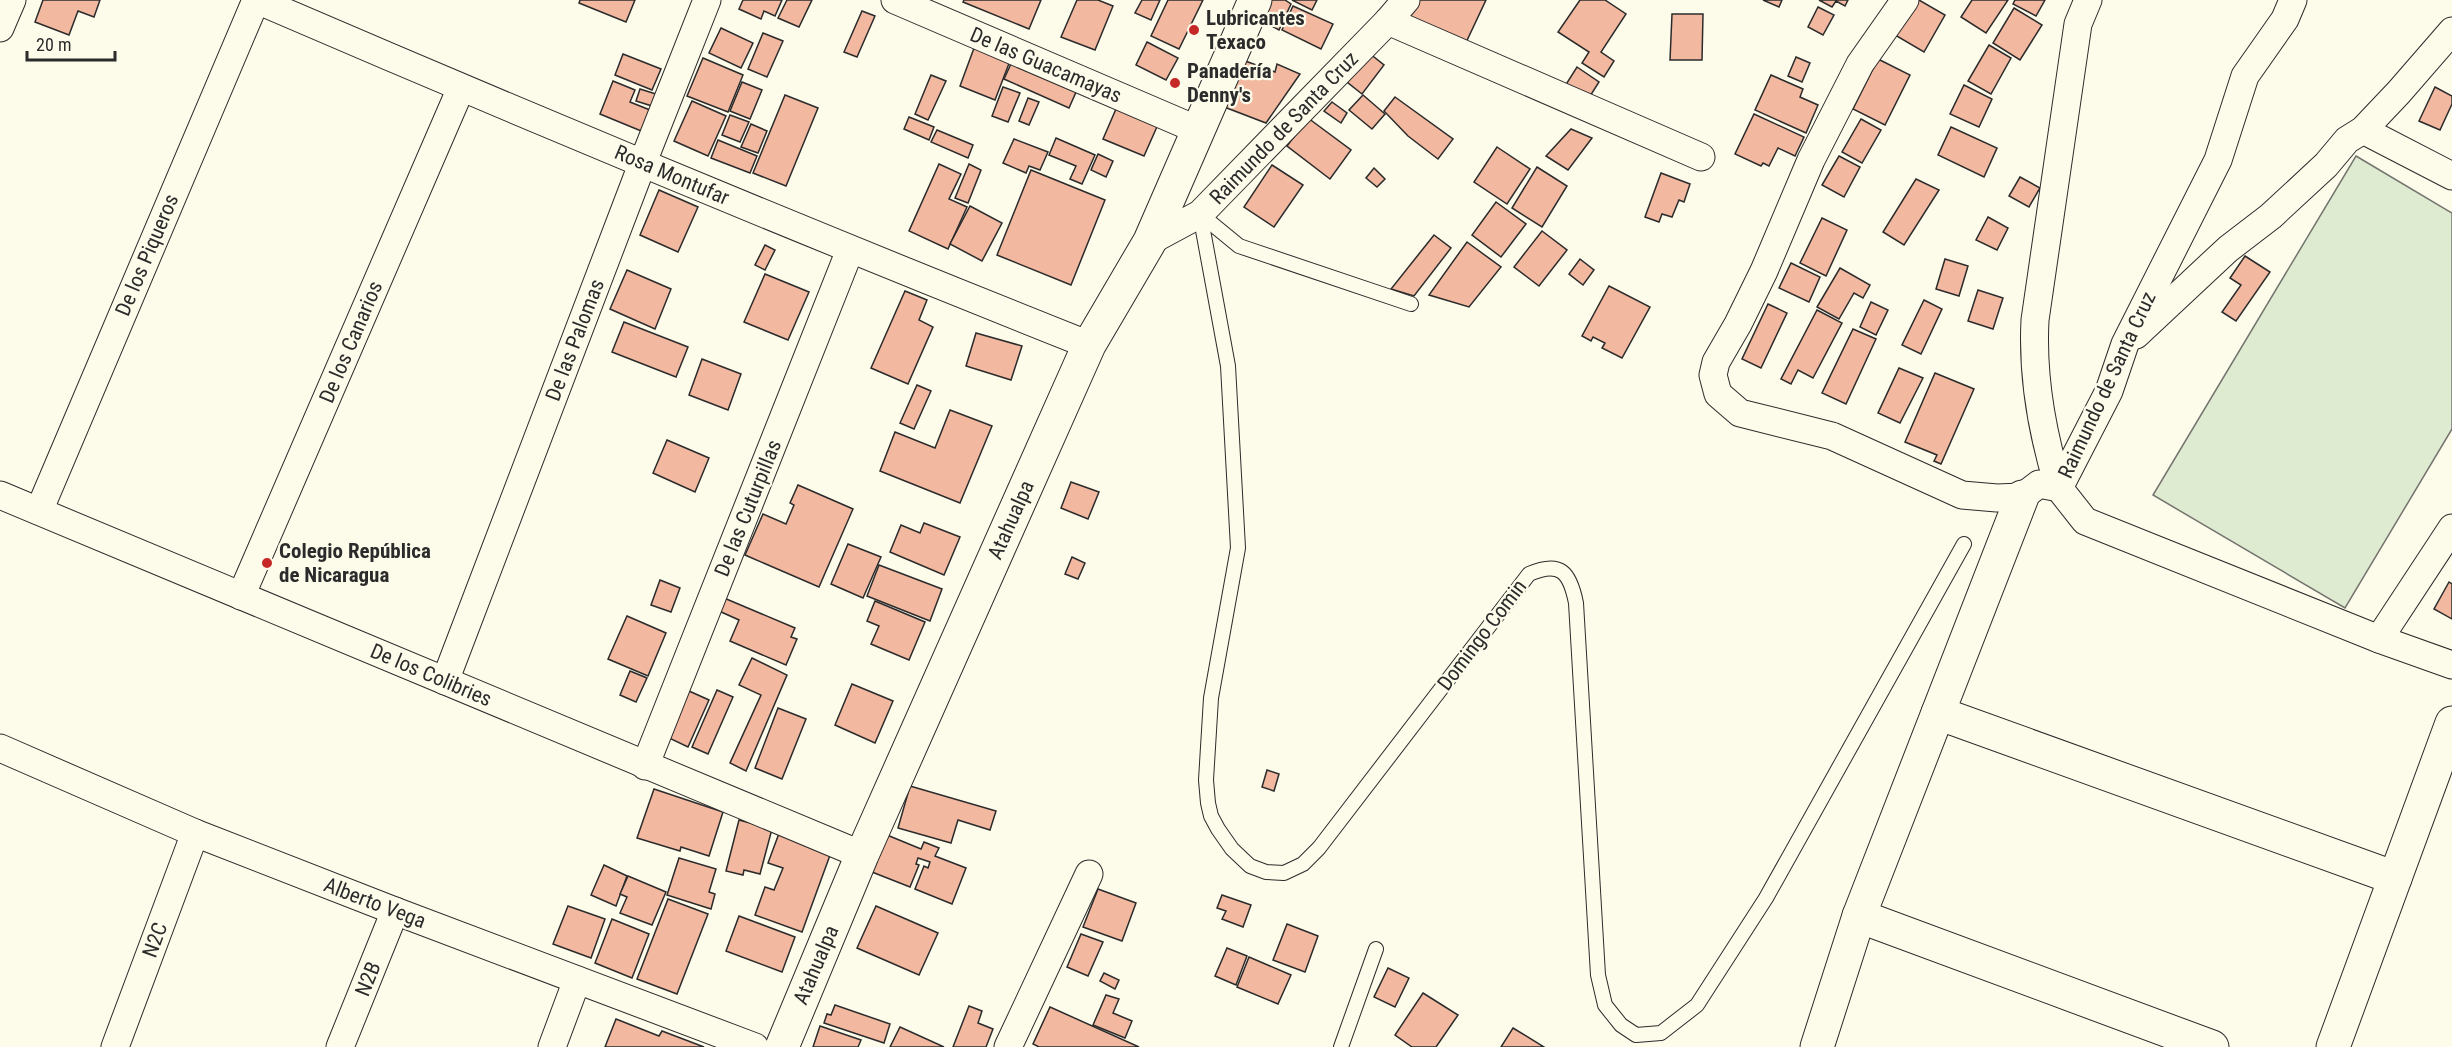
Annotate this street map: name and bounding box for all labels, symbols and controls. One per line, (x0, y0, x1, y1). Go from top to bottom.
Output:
place label: Lubricantes Texaco (1206, 6, 1305, 54)
street label: De las Guacamayas (967, 22, 1125, 108)
marker: Lubricantes Texaco (1187, 23, 1201, 37)
scale bar (27, 24, 116, 62)
text: 20 m (36, 34, 71, 55)
street label: Raimundo de Santa Cruz (1205, 47, 1363, 209)
place label: Panadería Denny's (1187, 59, 1272, 107)
marker: Panadería Denny's (1168, 76, 1182, 90)
street label: Rosa Montufar (611, 140, 733, 210)
street label: De los Piqueros (111, 191, 183, 319)
street label: De las Palomas (541, 276, 609, 404)
street label: De los Canarios (315, 278, 387, 406)
street label: Raimundo de Santa Cruz (2053, 288, 2161, 482)
street label: De las Cuturpillas (710, 436, 786, 580)
street label: Atahualpa (983, 477, 1039, 563)
place label: Colegio República de Nicaragua (279, 539, 431, 587)
marker: Colegio República de Nicaragua (260, 556, 274, 570)
street label: Domingo Comin (1433, 575, 1531, 695)
street label: De los Colibries (367, 639, 495, 711)
street label: Alberto Vega (321, 873, 429, 933)
street label: N2C (138, 919, 172, 961)
street label: Atahualpa (789, 922, 843, 1008)
street label: N2B (350, 958, 386, 1000)

